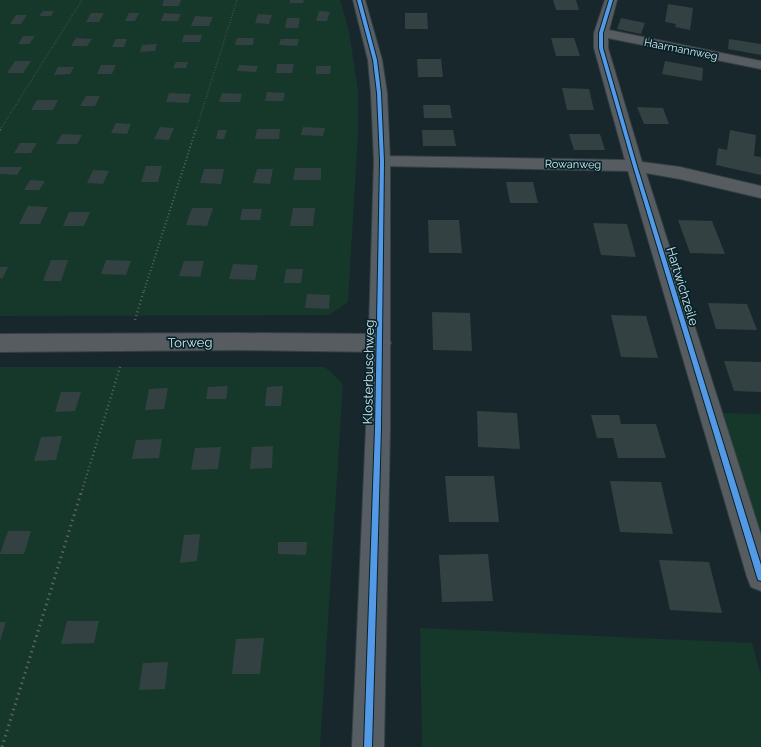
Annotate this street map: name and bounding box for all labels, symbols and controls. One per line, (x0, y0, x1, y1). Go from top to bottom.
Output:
street label: Haarmannweg (643, 36, 719, 63)
street label: Rowanweg (545, 158, 601, 171)
street label: Hartwichzeile (663, 245, 702, 328)
street label: Klosterbuschweg (360, 319, 377, 425)
street label: Torweg (167, 335, 213, 350)

